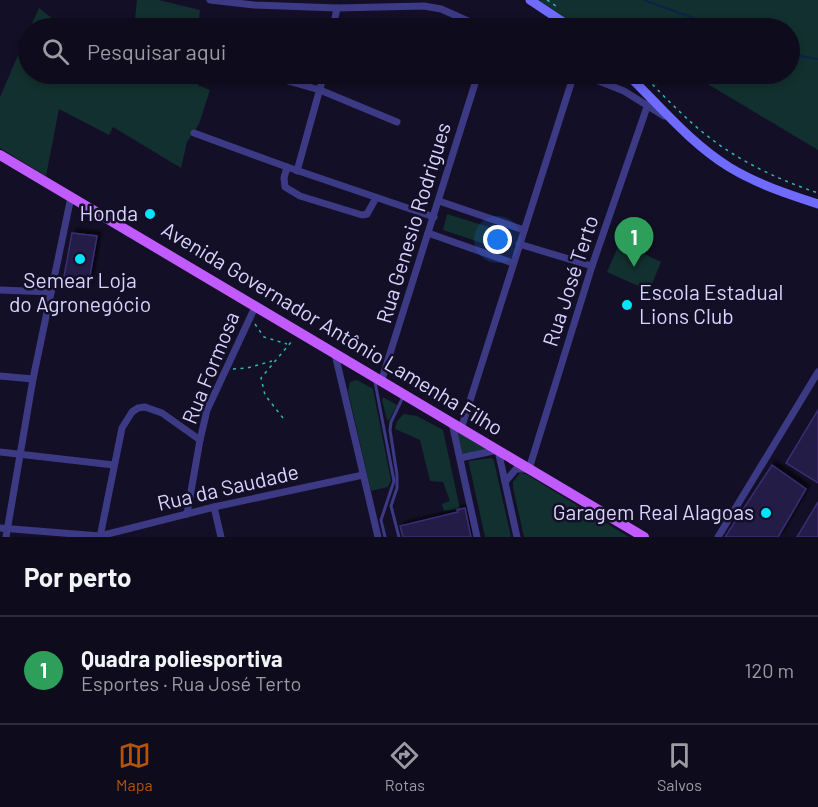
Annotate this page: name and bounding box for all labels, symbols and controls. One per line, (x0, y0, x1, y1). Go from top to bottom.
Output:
search box (18, 18, 800, 84)
icon: search (39, 35, 72, 68)
text: Pesquisar aqui (87, 38, 226, 64)
street label: Rua Genesio Rodrigues (370, 119, 455, 326)
place label: Honda (79, 200, 138, 225)
marker: Honda (143, 207, 157, 221)
street label: Rua José Terto (537, 212, 603, 349)
street label: Avenida Governador Antônio Lamenha Filho (158, 216, 508, 440)
pin: 1 (614, 218, 654, 267)
your location (483, 225, 512, 254)
marker: Semear Loja do Agronegócio (73, 252, 87, 266)
place label: Semear Loja do Agronegócio (9, 267, 151, 316)
place label: Escola Estadual Lions Club (639, 279, 783, 328)
marker: Escola Estadual Lions Club (620, 298, 634, 312)
street label: Rua Formosa (176, 308, 243, 427)
street label: Rua da Saudade (154, 458, 301, 515)
place label: Garagem Real Alagoas (553, 499, 754, 524)
marker: Garagem Real Alagoas (759, 506, 773, 520)
text: Por perto (24, 561, 132, 592)
text: Quadra poliesportiva (81, 645, 283, 671)
text: 1 (40, 658, 47, 682)
text: 120 m (744, 658, 794, 682)
text: Esportes · Rua José Terto (81, 671, 301, 695)
tab: Mapa (116, 739, 153, 794)
tab: Rotas (385, 739, 425, 794)
tab: Salvos (657, 739, 702, 794)

